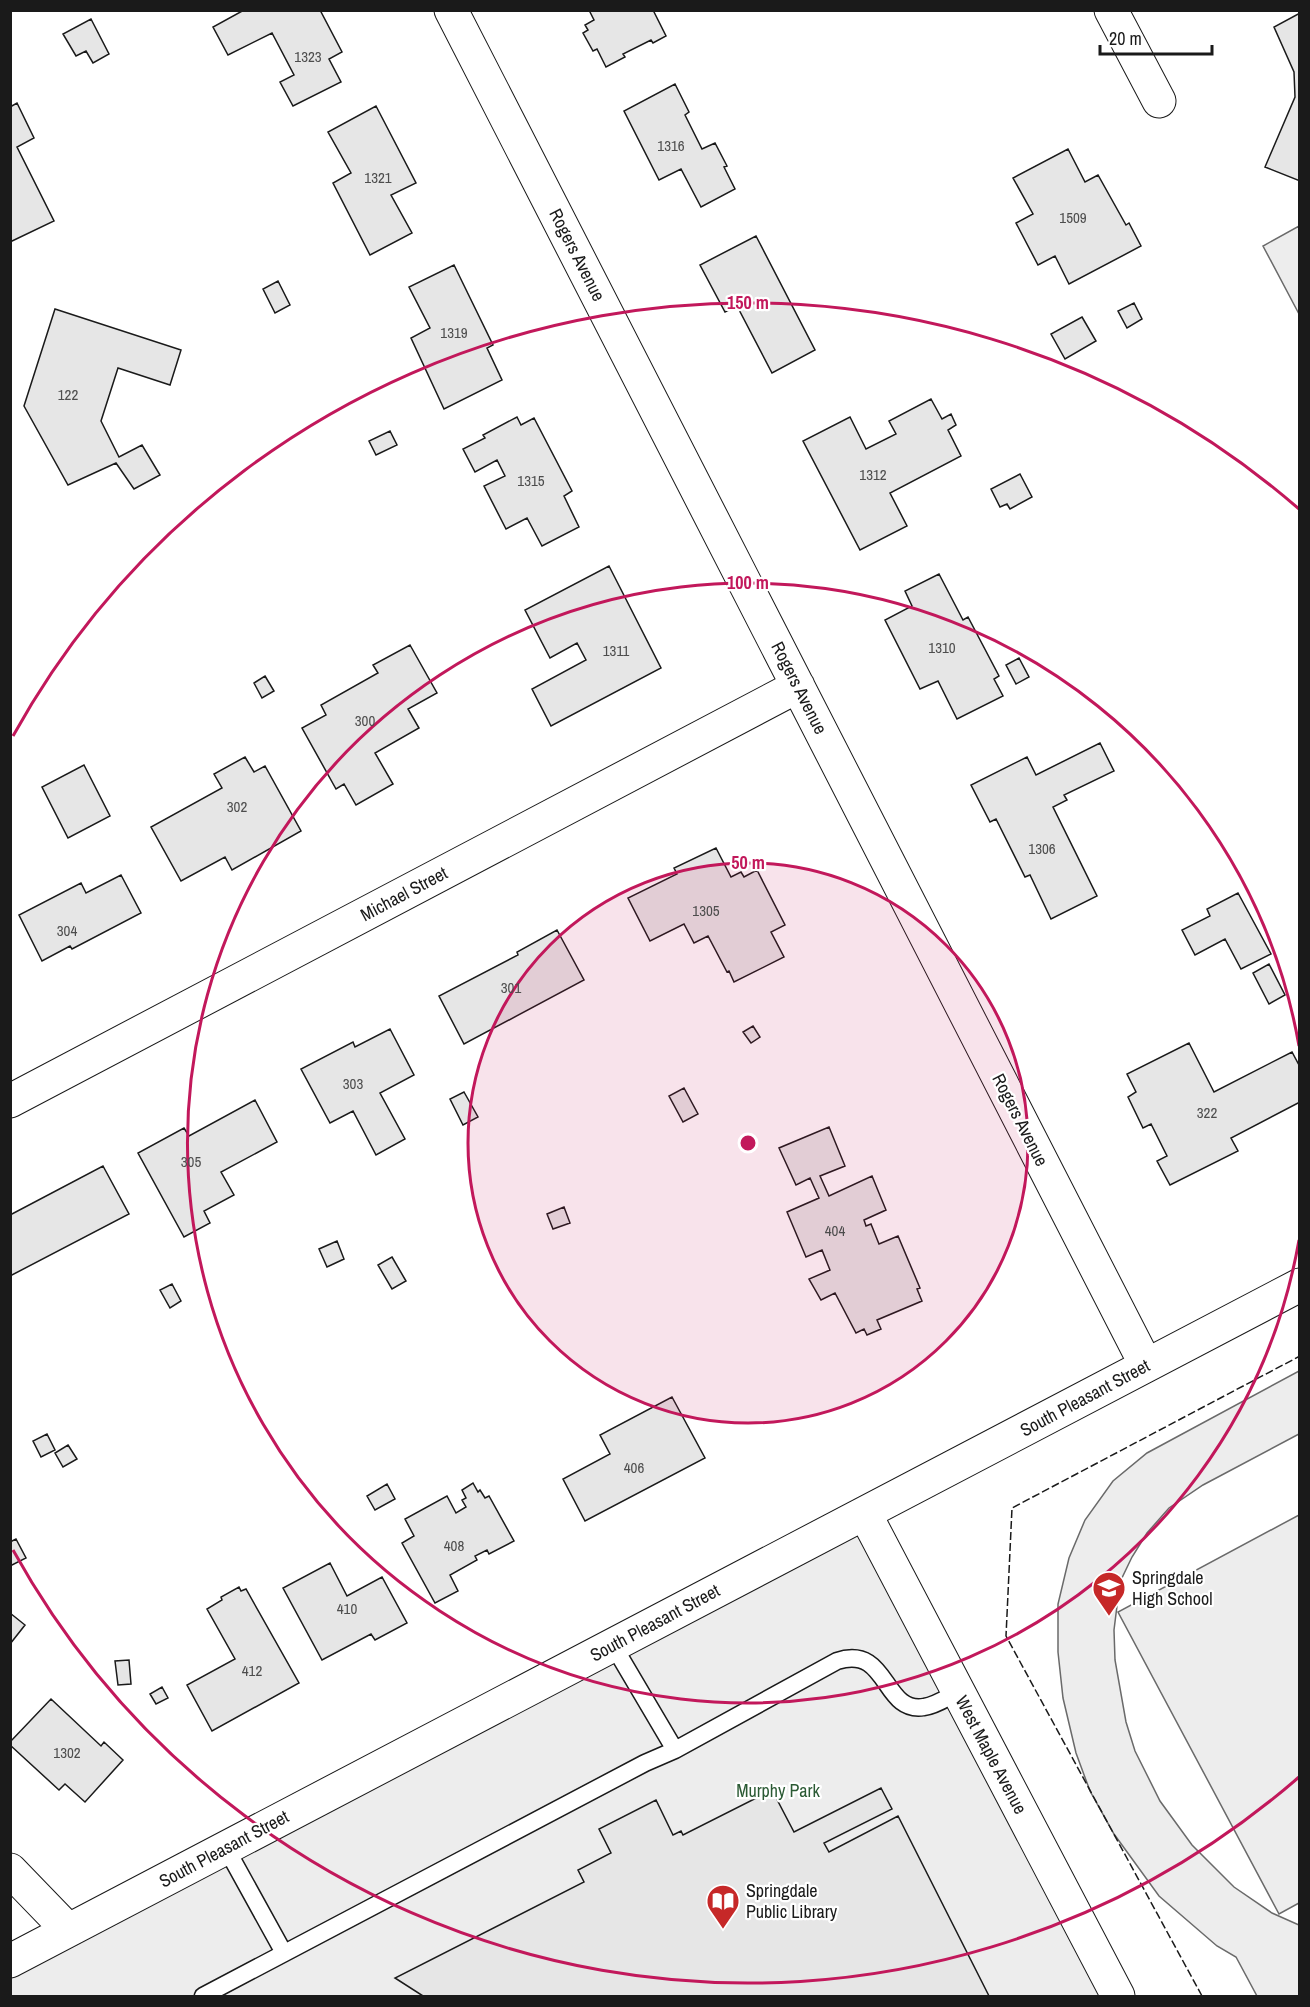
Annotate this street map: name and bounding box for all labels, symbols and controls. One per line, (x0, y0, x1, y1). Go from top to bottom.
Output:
scale bar (1100, 18, 1212, 56)
text: 20 m (1109, 26, 1142, 51)
house number: 1323 (294, 46, 322, 67)
house number: 1316 (657, 135, 685, 156)
house number: 1321 (364, 167, 392, 188)
street label: Rogers Avenue (543, 204, 611, 305)
house number: 1509 (1059, 207, 1087, 228)
text: 150 m (727, 290, 769, 315)
house number: 1319 (440, 322, 468, 343)
house number: 122 (58, 384, 78, 405)
house number: 1312 (859, 464, 887, 485)
house number: 1315 (517, 470, 545, 491)
text: 100 m (727, 570, 769, 595)
street label: Rogers Avenue (765, 637, 833, 738)
house number: 1310 (928, 637, 956, 658)
house number: 1311 (603, 640, 629, 661)
house number: 300 (355, 710, 375, 731)
house number: 302 (227, 796, 247, 817)
house number: 1306 (1028, 838, 1056, 859)
text: 50 m (731, 850, 765, 875)
street label: Michael Street (356, 860, 452, 927)
house number: 1305 (692, 900, 720, 921)
house number: 304 (57, 920, 77, 941)
house number: 301 (501, 977, 521, 998)
street label: Rogers Avenue (986, 1069, 1054, 1170)
house number: 303 (343, 1073, 363, 1094)
house number: 322 (1197, 1102, 1217, 1123)
centre of rings (738, 1133, 758, 1153)
house number: 305 (181, 1151, 201, 1172)
house number: 404 (825, 1220, 845, 1241)
street label: South Pleasant Street (1015, 1353, 1154, 1442)
house number: 406 (624, 1457, 644, 1478)
house number: 408 (444, 1535, 464, 1556)
place label: Springdale High School (1132, 1565, 1212, 1611)
school or university icon: Springdale High School (1091, 1570, 1127, 1617)
street label: South Pleasant Street (585, 1578, 724, 1667)
house number: 410 (337, 1598, 357, 1619)
house number: 412 (242, 1660, 262, 1681)
street label: West Maple Avenue (950, 1691, 1033, 1818)
house number: 1302 (53, 1742, 81, 1763)
park label: Murphy Park (736, 1778, 820, 1803)
street label: South Pleasant Street (154, 1804, 293, 1893)
place label: Springdale Public Library (746, 1878, 838, 1924)
library icon: Springdale Public Library (705, 1883, 741, 1930)

